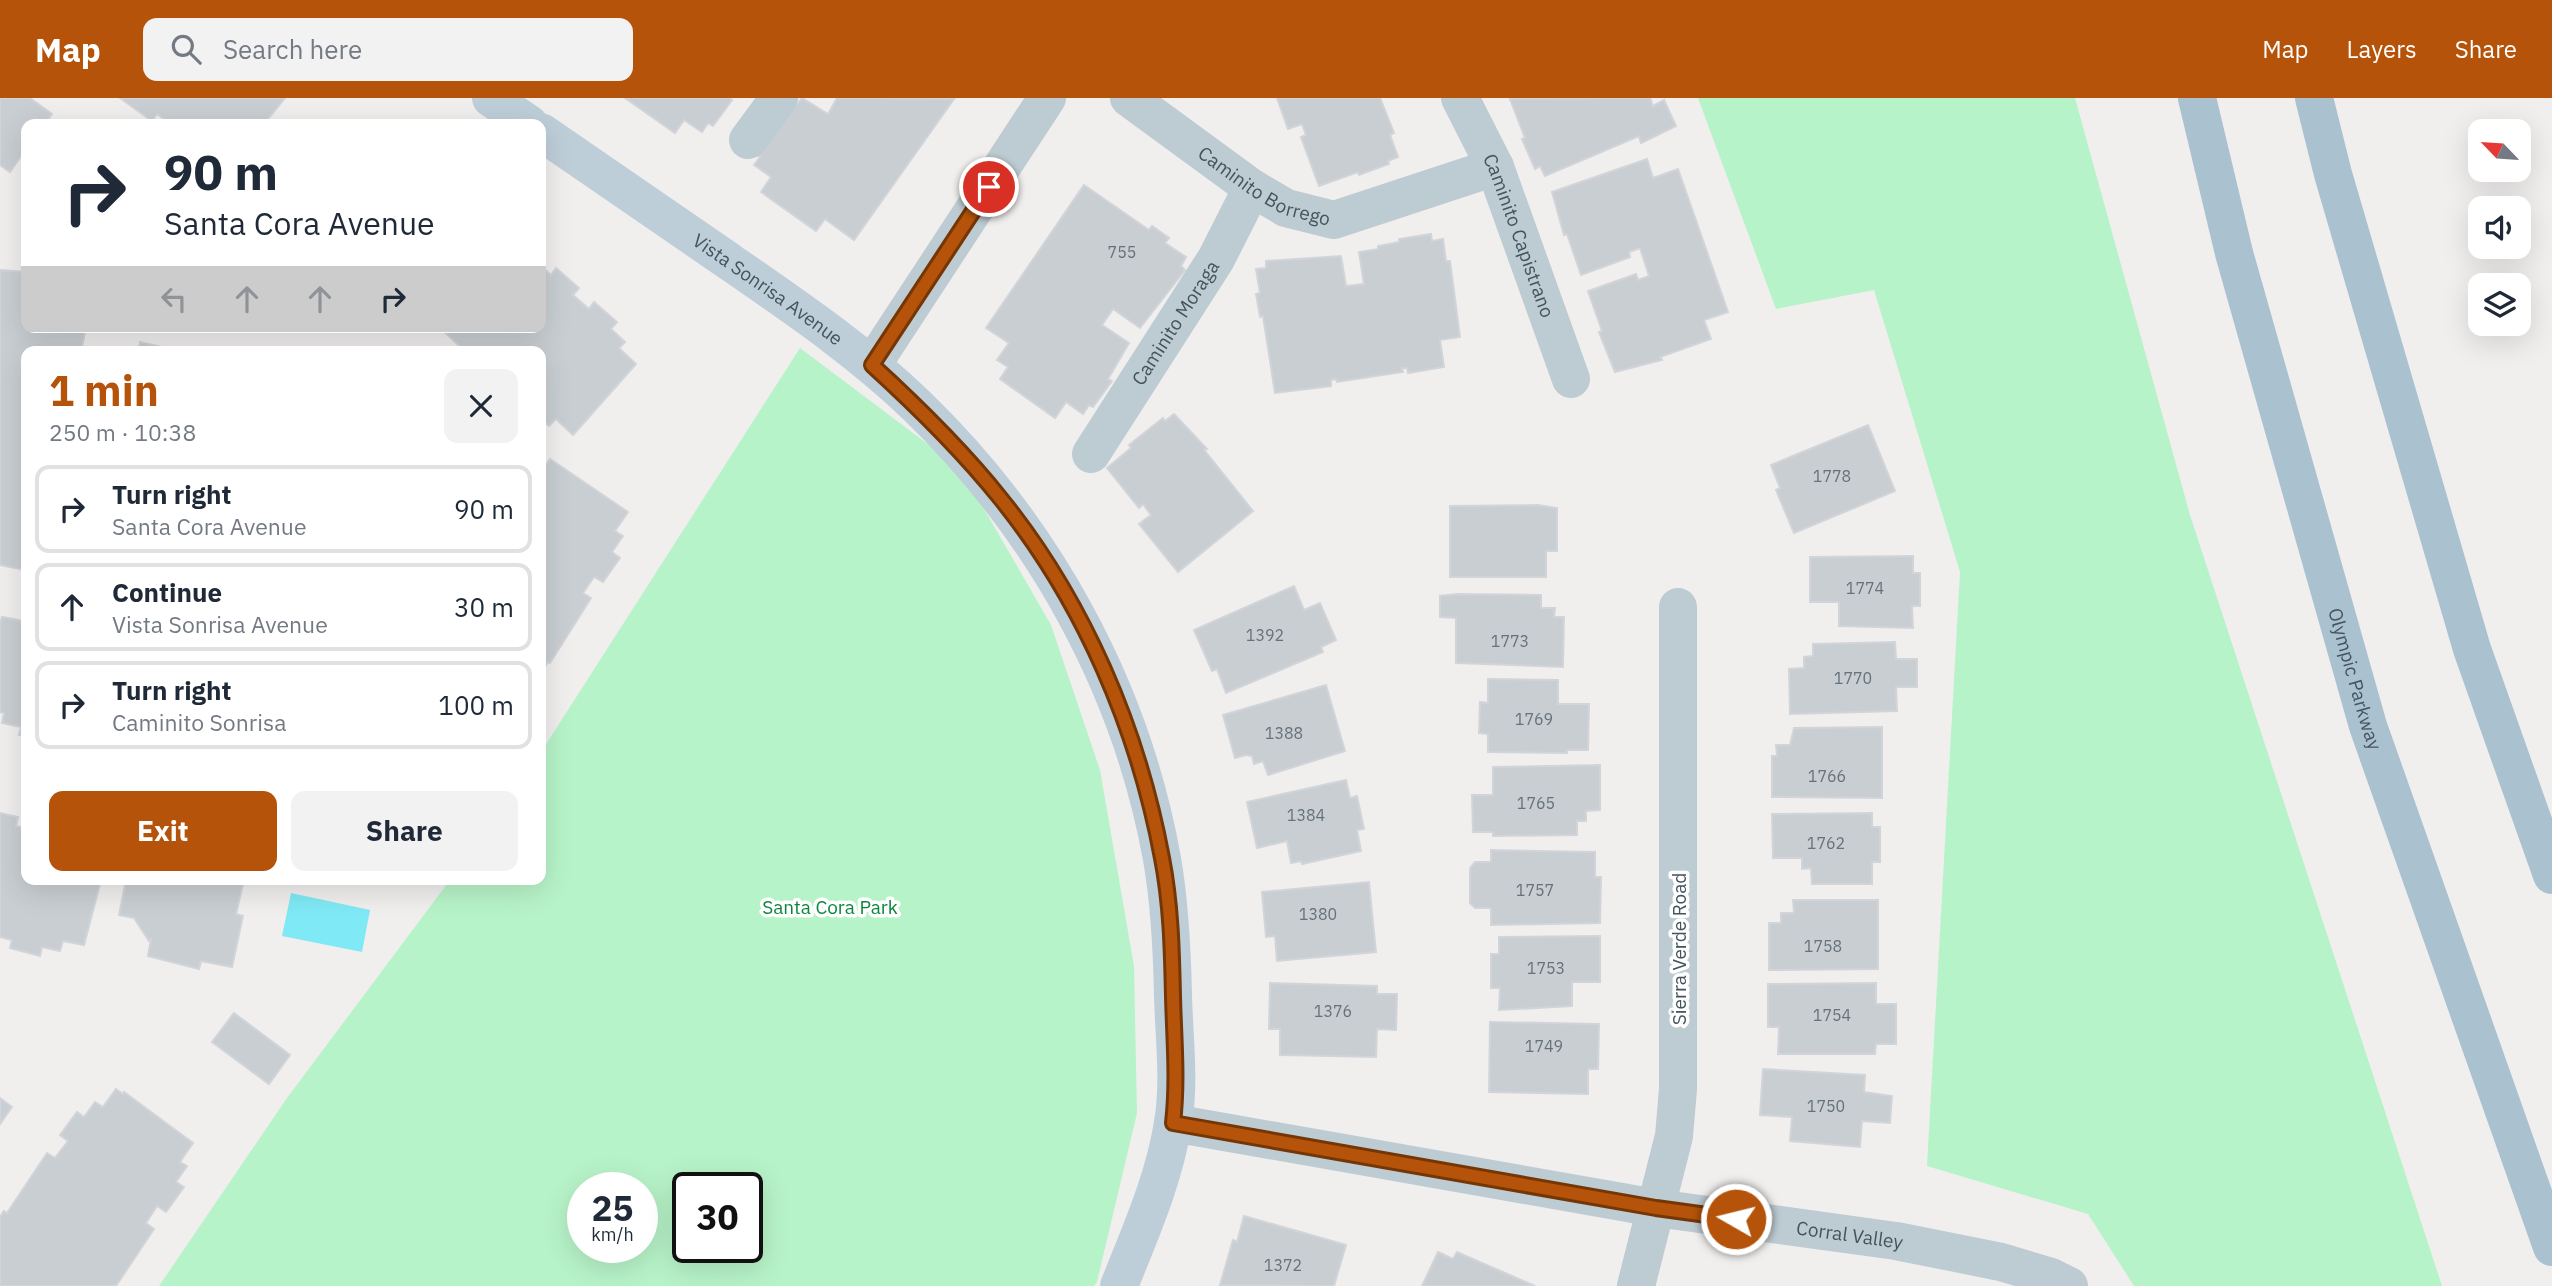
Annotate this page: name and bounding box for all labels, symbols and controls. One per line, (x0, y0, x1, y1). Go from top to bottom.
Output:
search box (143, 18, 633, 81)
text: Map (35, 28, 101, 71)
icon: search (167, 30, 205, 68)
text: Search here (223, 32, 362, 66)
text: Map (2262, 33, 2309, 65)
text: Layers (2347, 33, 2417, 65)
text: Share (2455, 33, 2517, 65)
north arrow (2468, 119, 2530, 182)
map controls (2468, 119, 2531, 336)
text: 90 m (164, 140, 278, 203)
street label: Caminito Borrego (1194, 141, 1333, 231)
icon: right (49, 147, 140, 238)
street label: Caminito Capistrano (1478, 149, 1560, 321)
pin (959, 157, 1019, 217)
icon: arrive (970, 168, 1008, 206)
button: sound (2468, 196, 2531, 259)
text: Santa Cora Avenue (164, 202, 435, 244)
street label: Vista Sonrisa Avenue (688, 228, 848, 350)
house number: 755 (1108, 242, 1136, 262)
street label: Caminito Moraga (1126, 256, 1224, 390)
button: layers (2468, 273, 2531, 336)
icon: left (155, 280, 193, 318)
icon: ahead (228, 280, 266, 318)
icon: ahead (301, 280, 339, 318)
icon: right (374, 280, 412, 318)
text: 1 min (49, 363, 159, 418)
button: close (444, 369, 518, 443)
text: 250 m · 10:38 (49, 417, 196, 447)
house number: 1778 (1813, 466, 1851, 486)
text: Turn right (112, 477, 231, 511)
icon: right (53, 490, 91, 528)
text: 90 m (454, 492, 514, 526)
text: Santa Cora Avenue (112, 511, 307, 541)
text: Continue (112, 575, 222, 609)
house number: 1774 (1846, 578, 1884, 598)
icon: ahead (53, 588, 91, 626)
text: 30 m (454, 590, 514, 624)
street label: Olympic Parkway (2323, 605, 2388, 754)
text: Vista Sonrisa Avenue (112, 609, 328, 639)
house number: 1392 (1246, 625, 1284, 645)
house number: 1773 (1491, 631, 1529, 651)
house number: 1770 (1834, 668, 1872, 688)
text: Turn right (112, 673, 231, 707)
icon: right (53, 686, 91, 724)
text: 100 m (438, 688, 514, 722)
text: Caminito Sonrisa (112, 707, 286, 737)
house number: 1769 (1515, 709, 1553, 729)
house number: 1388 (1265, 723, 1303, 743)
house number: 1766 (1808, 766, 1846, 786)
button: Exit (49, 791, 277, 871)
button: Share (291, 791, 518, 871)
house number: 1765 (1517, 793, 1555, 813)
house number: 1384 (1287, 805, 1325, 825)
house number: 1762 (1807, 833, 1845, 853)
street label: Sierra Verde Road (1667, 873, 1691, 1025)
house number: 1757 (1516, 880, 1554, 900)
park label: Santa Cora Park (762, 895, 898, 919)
house number: 1380 (1299, 904, 1337, 924)
house number: 1758 (1804, 936, 1842, 956)
house number: 1753 (1527, 958, 1565, 978)
house number: 1376 (1314, 1001, 1352, 1021)
house number: 1754 (1813, 1005, 1851, 1025)
house number: 1749 (1525, 1036, 1563, 1056)
house number: 1750 (1807, 1096, 1845, 1116)
speed limit sign: 30 (672, 1172, 763, 1263)
position arrow (1699, 1182, 1773, 1256)
text: 25 (591, 1185, 634, 1231)
street label: Corral Valley (1795, 1215, 1906, 1254)
text: km/h (591, 1223, 634, 1246)
house number: 1372 (1264, 1255, 1302, 1275)

